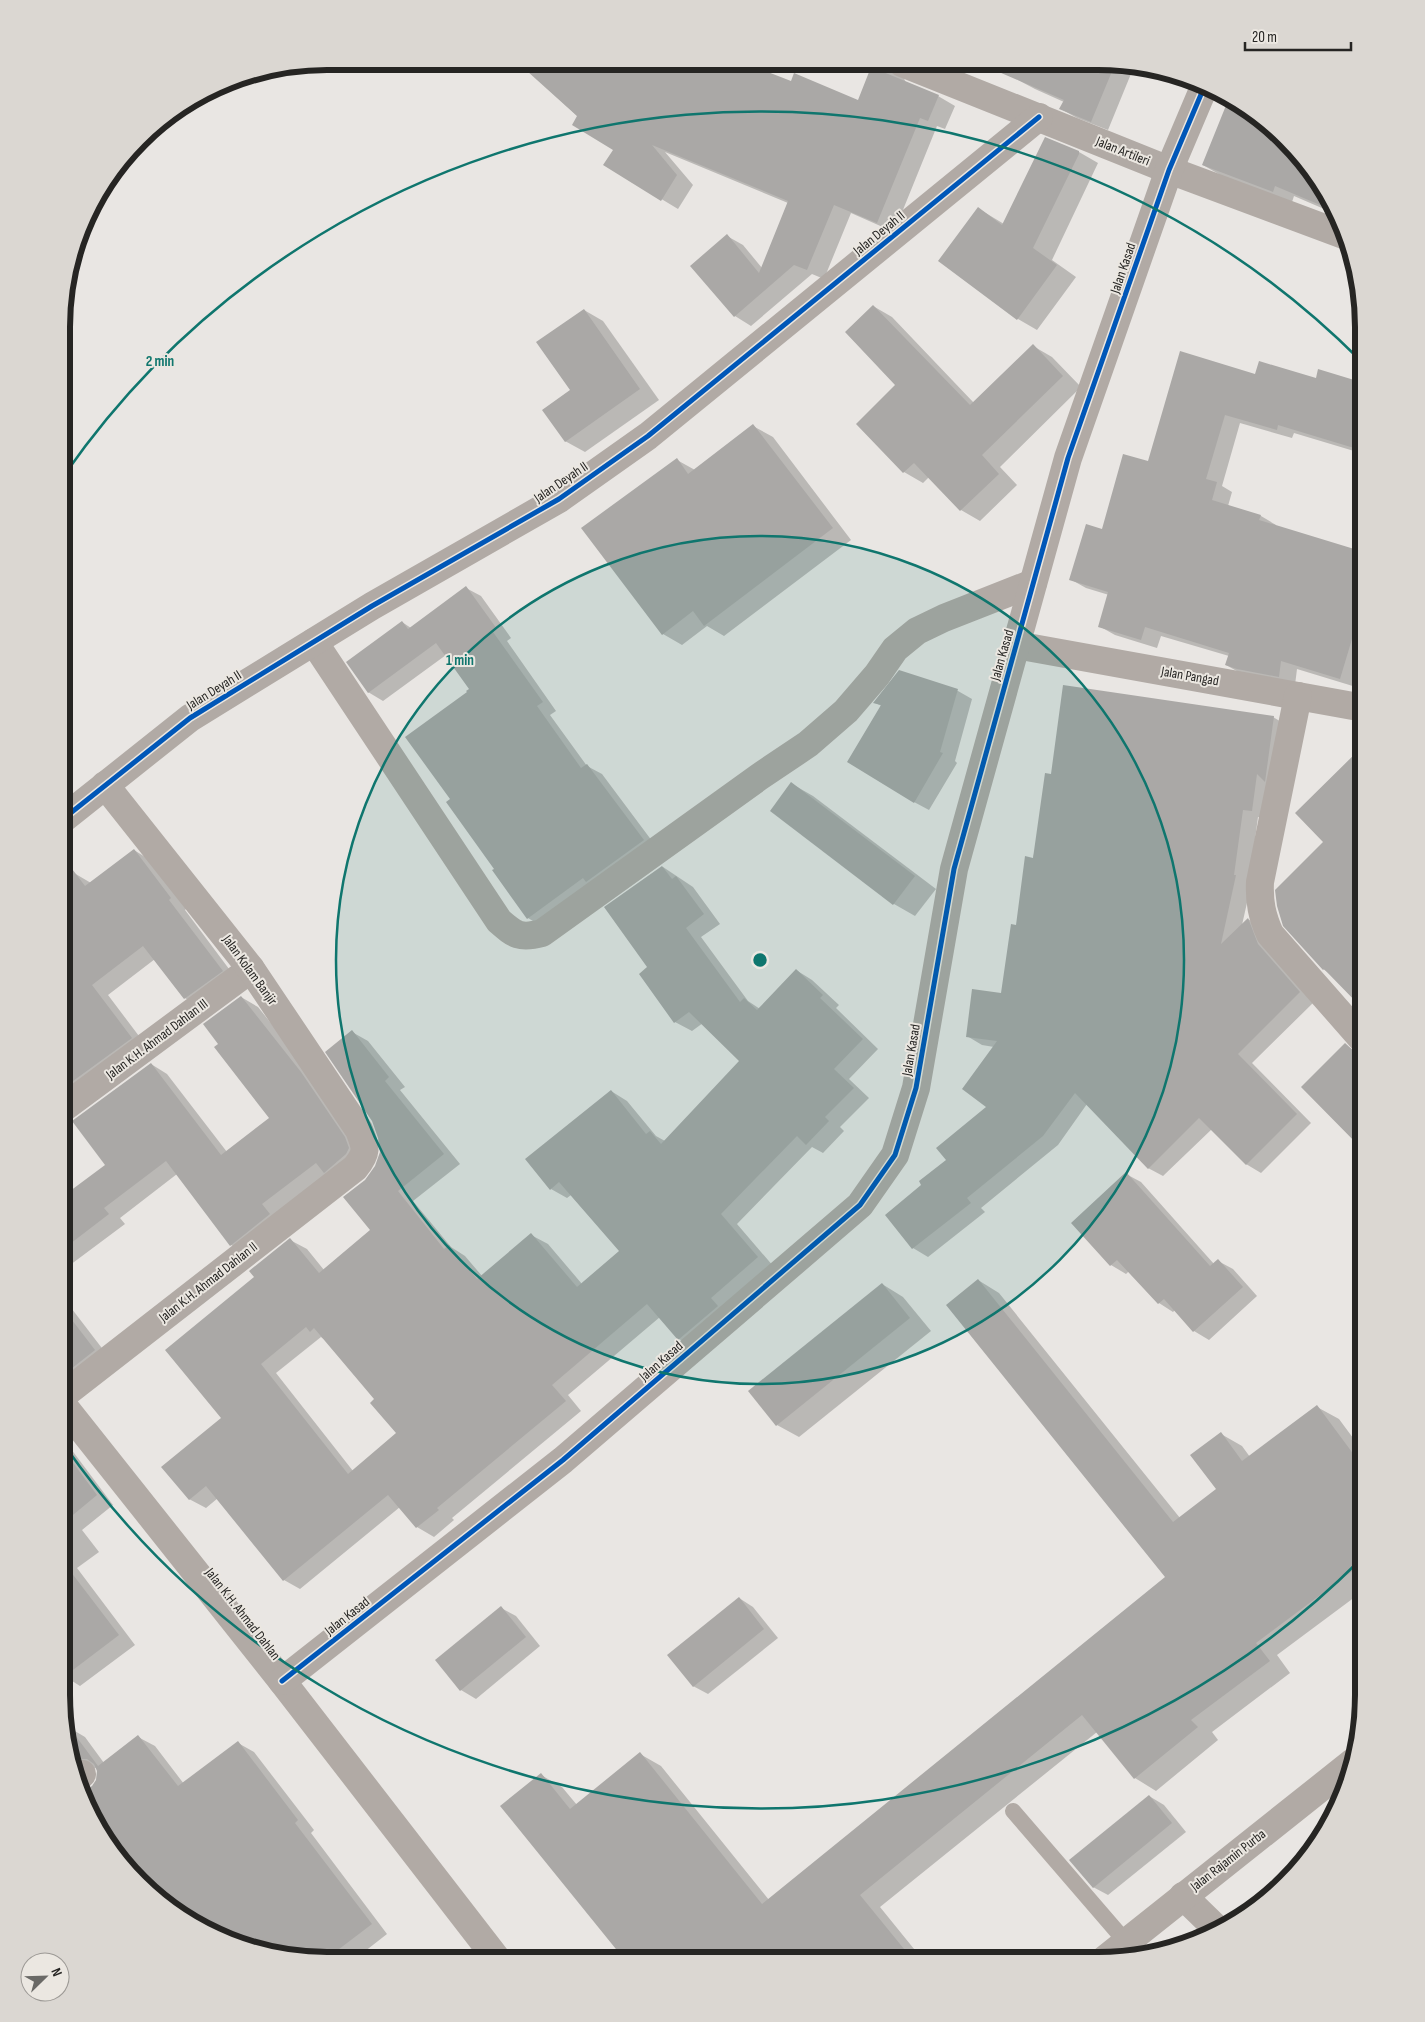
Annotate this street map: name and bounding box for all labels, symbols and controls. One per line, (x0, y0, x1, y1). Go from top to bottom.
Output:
scale bar (1245, 20, 1351, 52)
text: 20 m (1252, 28, 1277, 47)
street label: Jalan Artileri (1093, 132, 1152, 169)
street label: Jalan Deyah II (849, 207, 908, 260)
street label: Jalan Kasad (1106, 240, 1140, 296)
text: 2 min (146, 352, 174, 371)
street label: Jalan Deyah II (530, 458, 591, 507)
street label: Jalan Kasad (986, 627, 1017, 683)
text: 1 min (446, 651, 474, 670)
street label: Jalan Pangad (1159, 662, 1220, 689)
street label: Jalan Deyah II (183, 667, 245, 714)
street label: Jalan Kolam Banjir (218, 931, 281, 1008)
centre of rings (751, 951, 769, 969)
street label: Jalan K.H. Ahmad Dahlan III (102, 995, 211, 1083)
street label: Jalan Kasad (898, 1023, 924, 1078)
street label: Jalan K.H. Ahmad Dahlan II (155, 1238, 261, 1326)
street label: Jalan Kasad (635, 1337, 686, 1385)
street label: Jalan K.H. Ahmad Dahlan (201, 1564, 284, 1664)
street label: Jalan Kasad (320, 1593, 373, 1639)
street label: Jalan Rajamin Purba (1186, 1825, 1269, 1895)
north arrow (20, 1952, 70, 2002)
text: N (47, 1965, 66, 1979)

